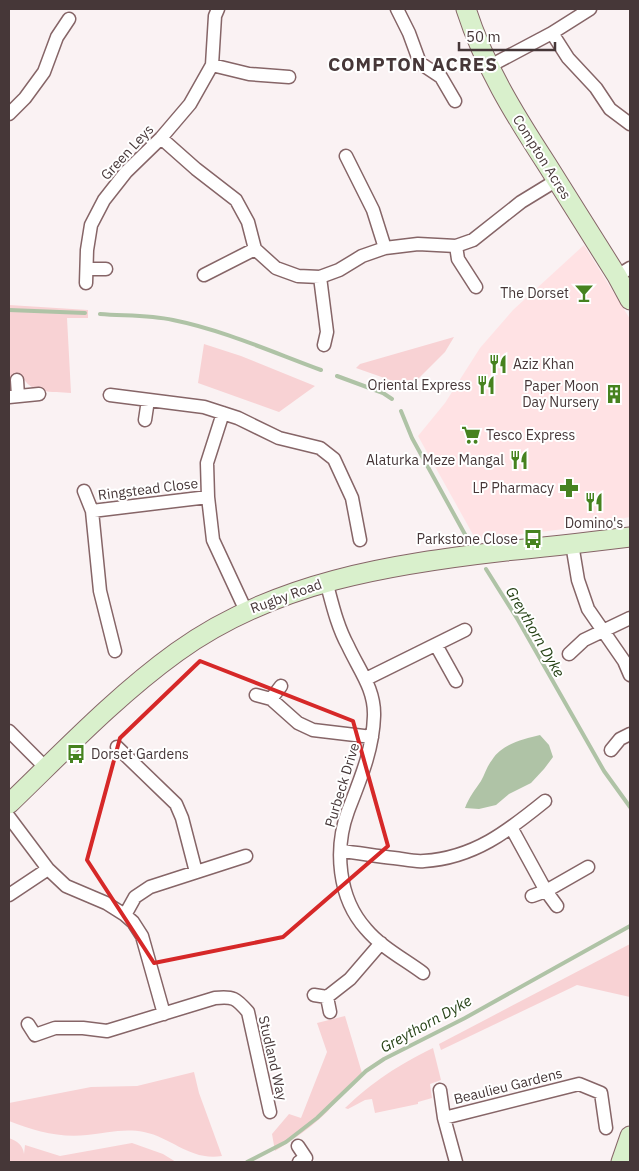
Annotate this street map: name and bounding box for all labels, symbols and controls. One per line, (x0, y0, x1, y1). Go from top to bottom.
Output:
scale bar (459, 20, 555, 52)
text: 50 m (466, 27, 501, 46)
district label: COMPTON ACRES (328, 52, 498, 76)
street label: Compton Acres (509, 111, 575, 203)
street label: Green Leys (97, 120, 157, 184)
bar icon: The Dorset (573, 282, 595, 304)
place label: The Dorset (500, 284, 569, 302)
restaurant icon: Aziz Khan (487, 353, 509, 375)
place label: Aziz Khan (513, 355, 574, 373)
restaurant icon: Oriental Express (475, 374, 497, 396)
place label: Oriental Express (368, 376, 471, 394)
place label: Paper Moon Day Nursery (522, 377, 599, 411)
building icon: Paper Moon Day Nursery (603, 383, 625, 405)
supermarket icon: Tesco Express (460, 424, 482, 446)
place label: Tesco Express (486, 426, 576, 444)
restaurant icon: Alaturka Meze Mangal (508, 449, 530, 471)
place label: Alaturka Meze Mangal (366, 451, 504, 469)
street label: Ringstead Close (97, 474, 199, 504)
pharmacy icon: LP Pharmacy (558, 477, 580, 499)
place label: LP Pharmacy (472, 479, 554, 497)
restaurant icon: Domino's (583, 491, 605, 513)
place label: Domino's (565, 514, 624, 532)
bus stop icon: Parkstone Close (522, 528, 544, 550)
place label: Parkstone Close (417, 530, 518, 548)
street label: Rugby Road (248, 575, 324, 617)
water label: Greythorn Dyke (502, 583, 569, 681)
street label: Purbeck Drive (321, 740, 364, 830)
bus stop icon: Dorset Gardens (65, 743, 87, 765)
place label: Dorset Gardens (91, 745, 189, 763)
water label: Greythorn Dyke (377, 991, 475, 1056)
street label: Studland Way (254, 1014, 292, 1102)
street label: Beaulieu Gardens (452, 1064, 564, 1108)

